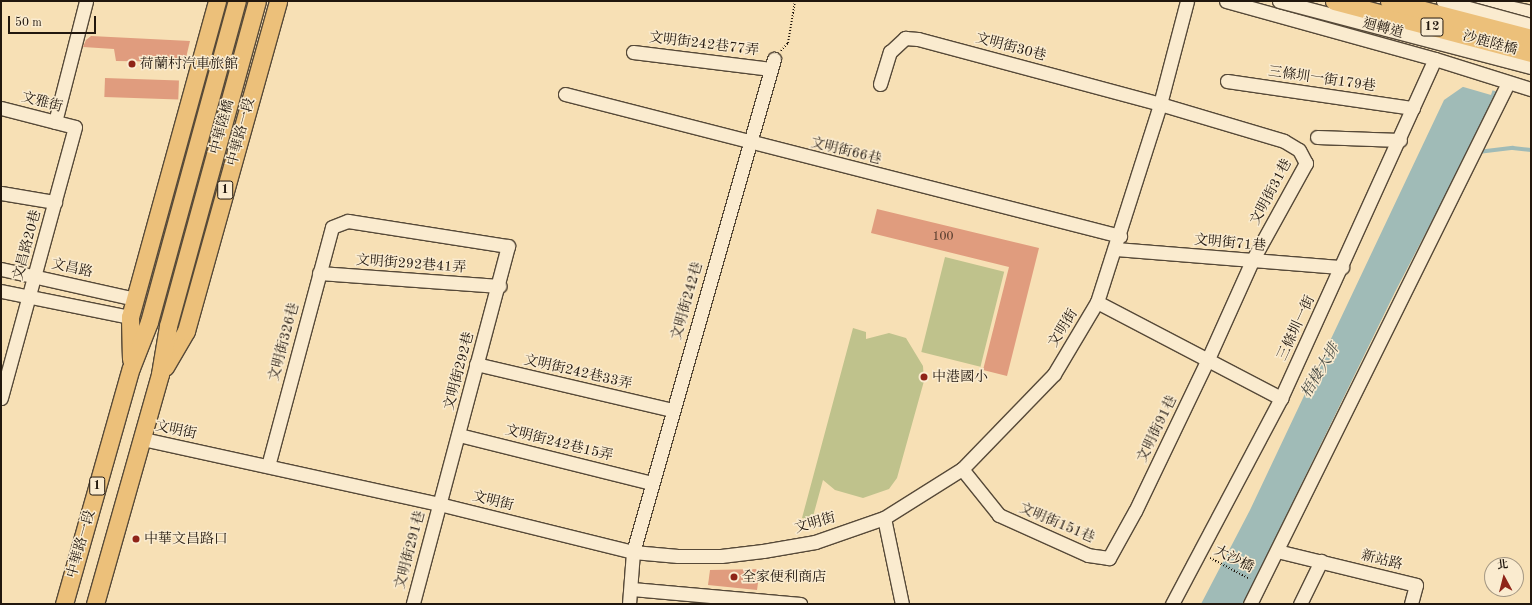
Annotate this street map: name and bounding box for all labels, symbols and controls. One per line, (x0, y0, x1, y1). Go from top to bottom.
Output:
scale bar (10, 8, 98, 34)
street label: 迴轉道 (1361, 14, 1405, 42)
road number: 12 (1420, 16, 1444, 38)
text: 50 m (15, 17, 42, 29)
street label: 沙鹿陸橋 (1461, 28, 1519, 58)
street label: 文明街242巷77弄 (648, 29, 760, 59)
street label: 文明街30巷 (974, 30, 1048, 64)
place label: 荷蘭村汽車旅館 (140, 56, 238, 72)
marker: 荷蘭村汽車旅館 (127, 59, 137, 69)
street label: 三條圳一街179巷 (1267, 63, 1377, 95)
street label: 文雅街 (20, 88, 64, 116)
street label: 中華路一段 (224, 96, 258, 168)
street label: 中華陸橋 (207, 98, 237, 156)
street label: 文明街66巷 (809, 134, 883, 168)
street label: 文明街31巷 (1247, 156, 1295, 228)
road number: 1 (217, 179, 233, 201)
street label: 文昌路20巷 (10, 208, 44, 282)
house number: 100 (933, 231, 953, 245)
street label: 文明街71巷 (1193, 231, 1267, 255)
street label: 文明街292巷41弄 (355, 252, 467, 276)
street label: 文昌路 (50, 255, 94, 281)
street label: 文明街242巷 (668, 260, 706, 342)
street label: 三條圳一街 (1274, 293, 1318, 363)
street label: 文明街326巷 (265, 301, 303, 383)
street label: 文明街 (1045, 306, 1081, 350)
street label: 文明街292巷 (440, 330, 478, 412)
water label: 梧棲大排 (1298, 341, 1344, 401)
street label: 文明街242巷33弄 (522, 351, 634, 393)
place label: 中港國小 (932, 369, 988, 385)
marker: 中港國小 (919, 372, 929, 382)
street label: 文明街91巷 (1134, 393, 1180, 465)
street label: 文明街 (154, 417, 198, 443)
street label: 文明街242巷15弄 (503, 421, 615, 465)
road number: 1 (89, 475, 105, 497)
street label: 文明街 (471, 488, 515, 514)
street label: 文明街151巷 (1017, 500, 1097, 546)
street label: 中華路一段 (63, 508, 99, 580)
street label: 文明街291巷 (391, 509, 429, 591)
street label: 文明街 (792, 509, 838, 537)
place label: 中華文昌路口 (144, 531, 228, 547)
marker: 中華文昌路口 (131, 534, 141, 544)
street label: 大沙橋 (1211, 542, 1257, 576)
street label: 新站路 (1360, 547, 1404, 573)
north arrow (1484, 557, 1524, 597)
text: 北 (1496, 559, 1509, 572)
place label: 全家便利商店 (742, 569, 826, 585)
marker: 全家便利商店 (729, 572, 739, 582)

